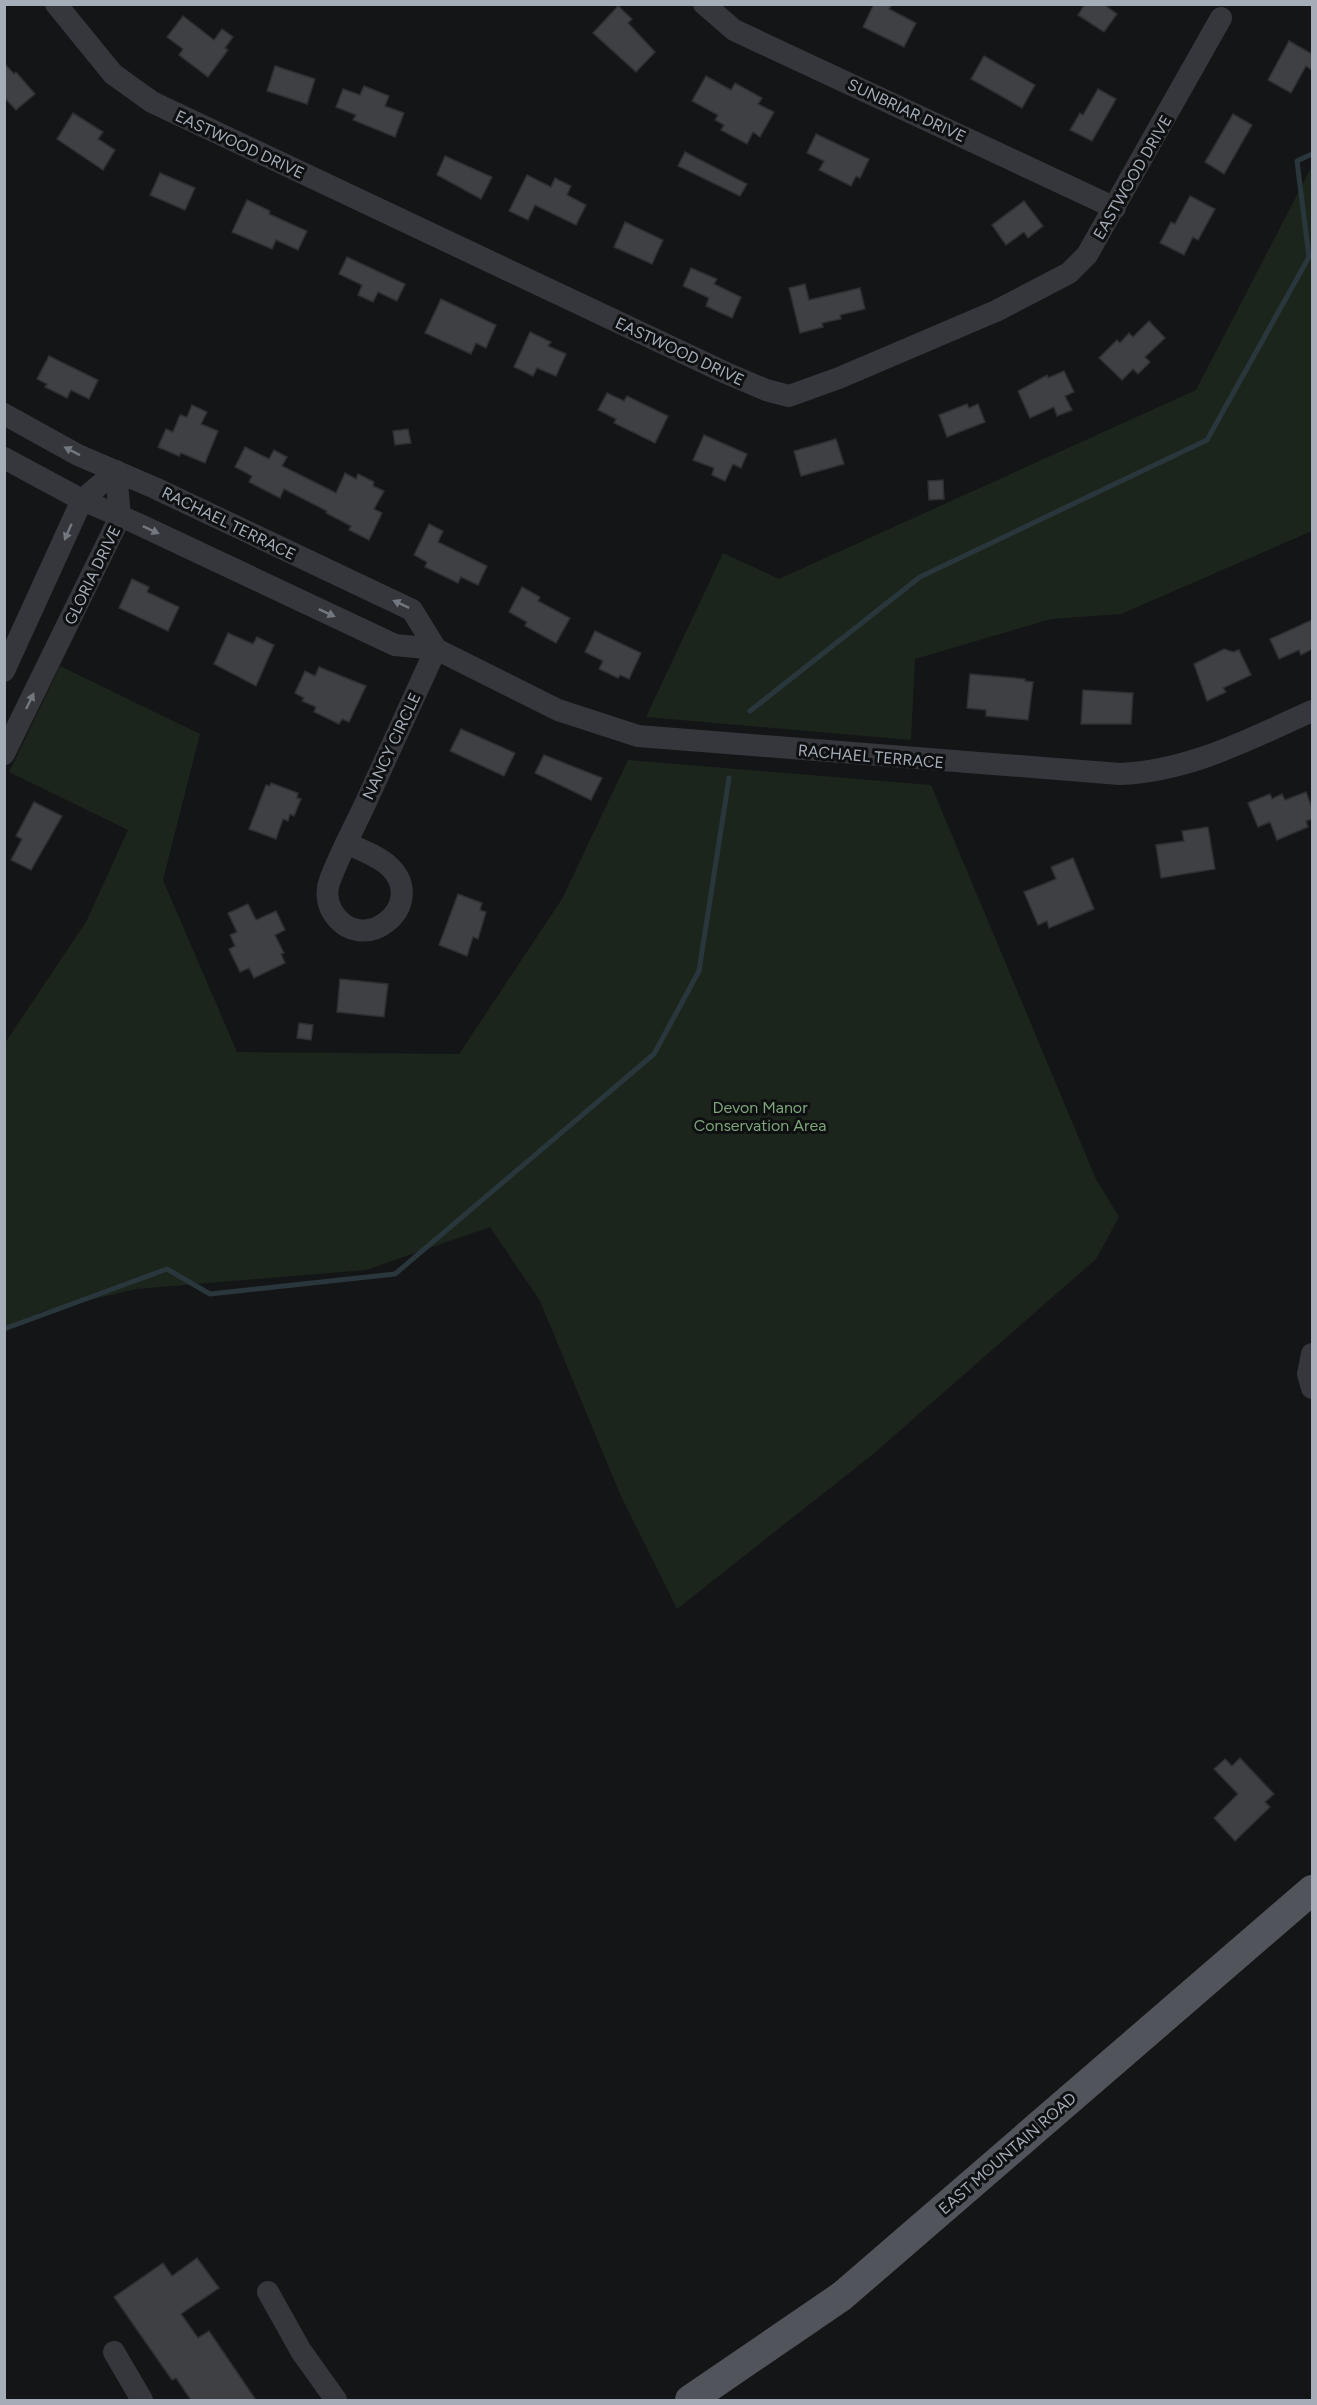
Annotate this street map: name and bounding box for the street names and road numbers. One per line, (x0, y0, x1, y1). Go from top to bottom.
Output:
street label: SUNBRIAR DRIVE (845, 75, 969, 146)
street label: EASTWOOD DRIVE (172, 106, 307, 183)
street label: EASTWOOD DRIVE (1089, 112, 1176, 243)
street label: EASTWOOD DRIVE (612, 313, 747, 390)
street label: RACHAEL TERRACE (159, 483, 299, 564)
street label: GLORIA DRIVE (60, 523, 125, 628)
street label: NANCY CIRCLE (358, 690, 425, 803)
street label: RACHAEL TERRACE (797, 741, 945, 772)
street label: EAST MOUNTAIN ROAD (935, 2088, 1080, 2218)

